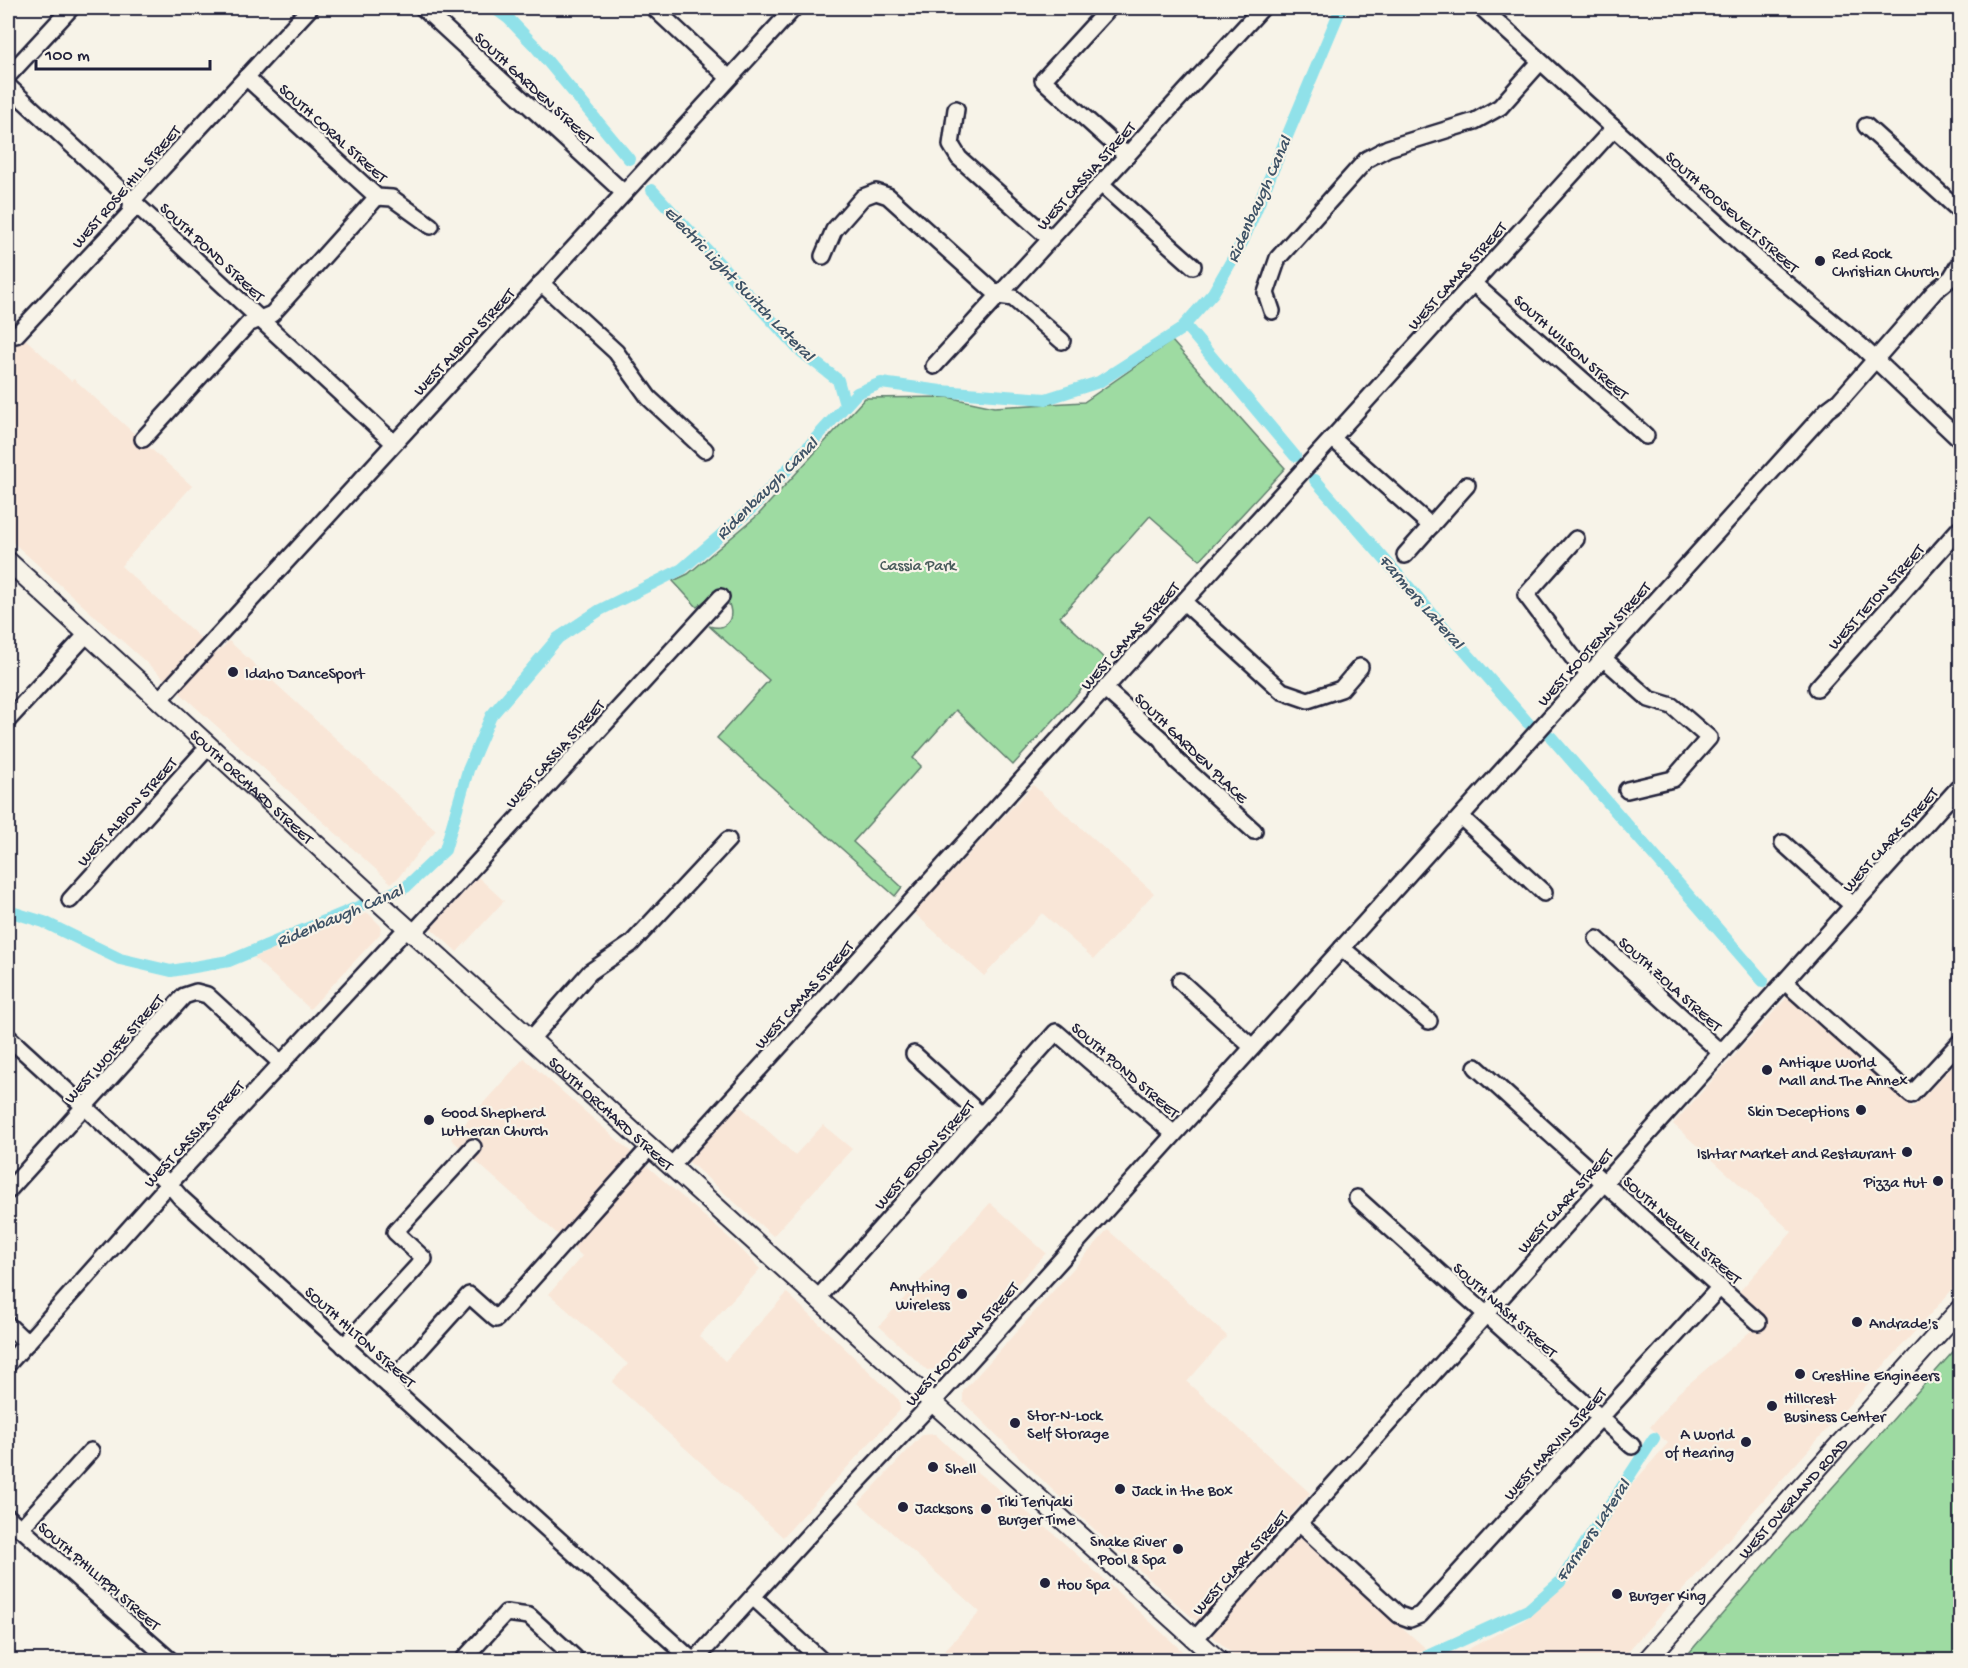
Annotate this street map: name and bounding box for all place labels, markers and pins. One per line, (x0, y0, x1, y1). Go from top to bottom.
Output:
place label: Red Rock Christian Church (1832, 246, 1939, 283)
marker: Red Rock Christian Church (1813, 254, 1827, 268)
marker: Idaho DanceSport (226, 665, 240, 679)
place label: Idaho DanceSport (245, 666, 366, 685)
place label: Antique World Mall and The Annex (1779, 1055, 1908, 1092)
marker: Antique World Mall and The Annex (1760, 1063, 1774, 1077)
marker: Skin Deceptions (1854, 1103, 1868, 1117)
place label: Skin Deceptions (1748, 1104, 1850, 1123)
place label: Good Shepherd Lutheran Church (441, 1105, 549, 1142)
marker: Good Shepherd Lutheran Church (422, 1113, 436, 1127)
marker: Ishtar Market and Restaurant (1900, 1145, 1914, 1159)
place label: Ishtar Market and Restaurant (1697, 1146, 1896, 1165)
marker: Pizza Hut (1931, 1174, 1945, 1188)
place label: Pizza Hut (1863, 1175, 1927, 1194)
place label: Anything Wireless (890, 1279, 951, 1316)
marker: Anything Wireless (955, 1287, 969, 1301)
marker: Andrade's (1850, 1315, 1864, 1329)
place label: Andrade's (1869, 1316, 1939, 1335)
marker: Crestline Engineers (1793, 1367, 1807, 1381)
place label: Crestline Engineers (1812, 1368, 1941, 1387)
place label: Hillcrest Business Center (1783, 1391, 1887, 1428)
marker: Hillcrest Business Center (1765, 1399, 1779, 1413)
place label: Stor-N-Lock Self Storage (1027, 1408, 1110, 1445)
marker: Stor-N-Lock Self Storage (1008, 1416, 1022, 1430)
place label: A World of Hearing (1665, 1427, 1736, 1464)
marker: A World of Hearing (1739, 1435, 1753, 1449)
marker: Shell (926, 1460, 940, 1474)
place label: Shell (945, 1461, 976, 1480)
marker: Jack in the Box (1113, 1482, 1127, 1496)
place label: Jack in the Box (1132, 1483, 1233, 1502)
place label: Tiki Teriyaki Burger Time (997, 1494, 1076, 1531)
marker: Jacksons (896, 1500, 910, 1514)
place label: Jacksons (915, 1501, 974, 1520)
marker: Tiki Teriyaki Burger Time (979, 1502, 993, 1516)
place label: Snake River Pool & Spa (1090, 1534, 1167, 1571)
marker: Snake River Pool & Spa (1171, 1542, 1185, 1556)
marker: Hou Spa (1038, 1576, 1052, 1590)
place label: Hou Spa (1057, 1577, 1111, 1596)
marker: Burger King (1610, 1587, 1624, 1601)
place label: Burger King (1628, 1588, 1706, 1607)

